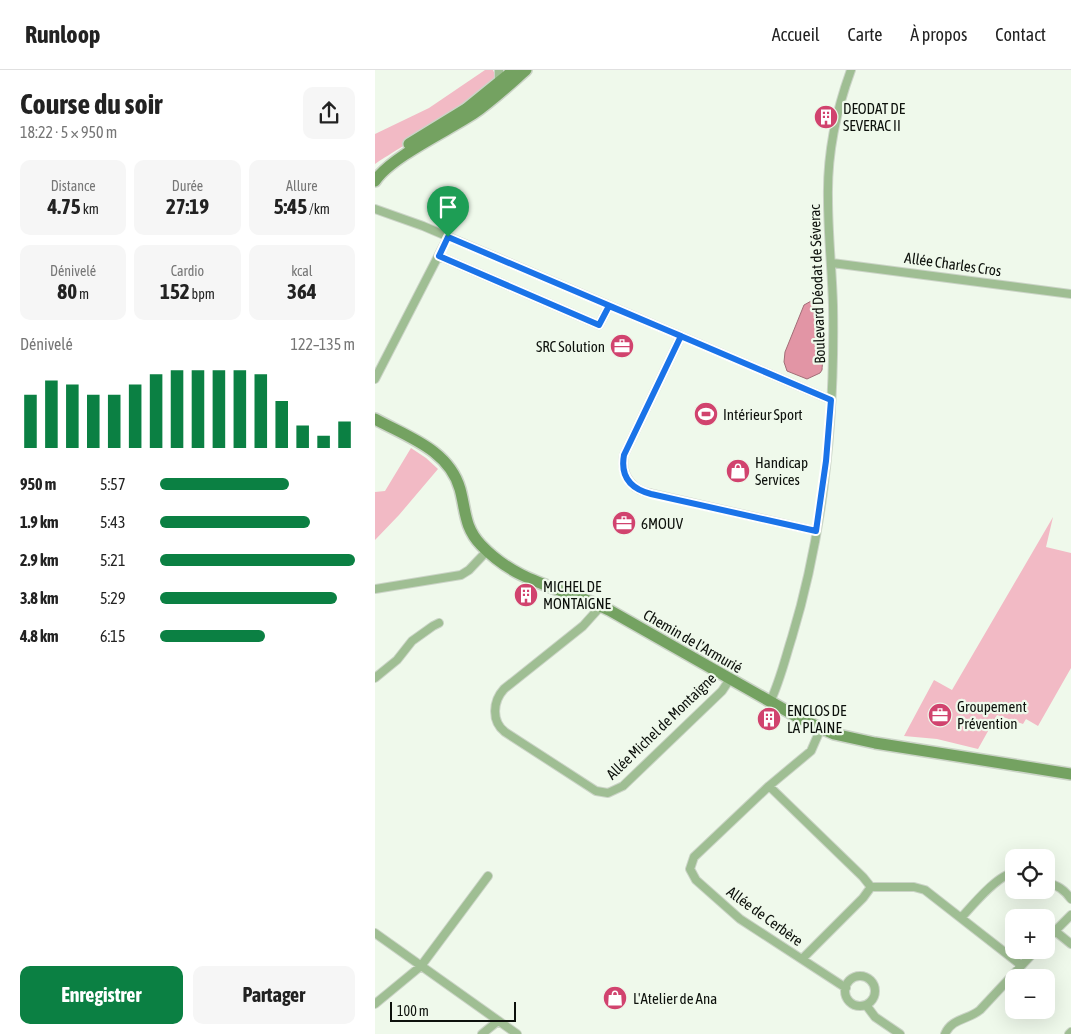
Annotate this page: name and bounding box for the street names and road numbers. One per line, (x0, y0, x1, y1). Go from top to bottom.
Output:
street label: Boulevard Déodat de Séverac (806, 204, 828, 364)
street label: Allée Charles Cros (903, 249, 1003, 279)
street label: Chemin de l'Armurié (641, 606, 746, 676)
street label: Allée Michel de Montaigne (603, 669, 719, 783)
street label: Allée de Cerbère (724, 883, 806, 949)

